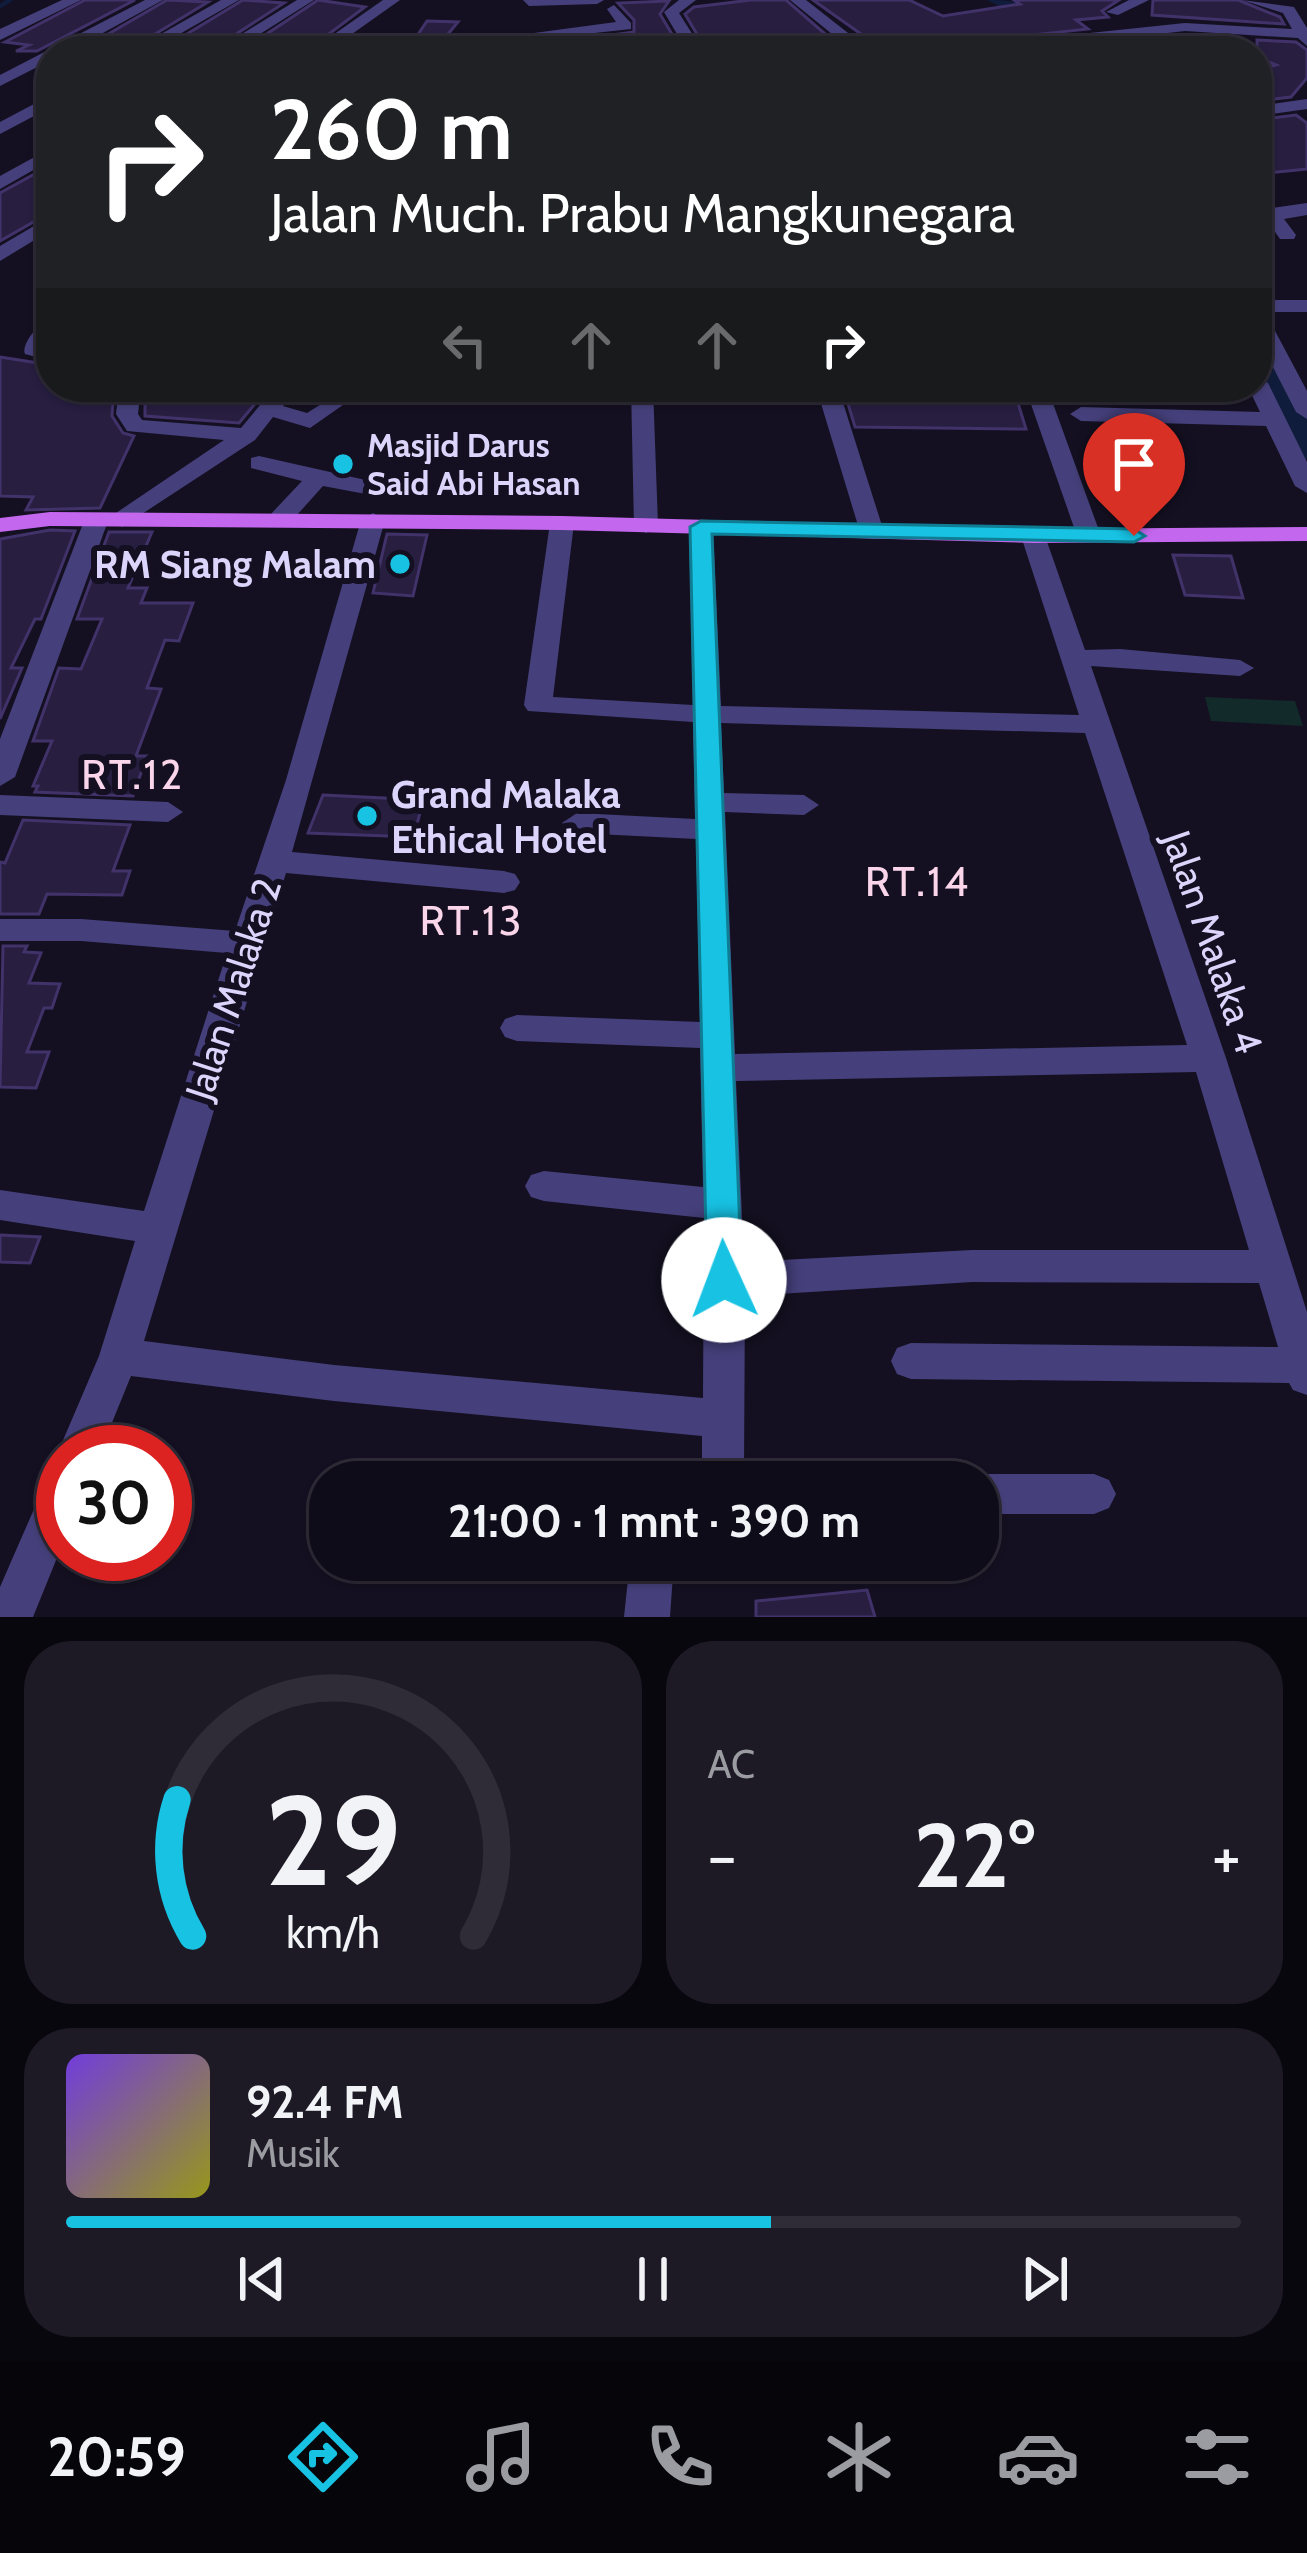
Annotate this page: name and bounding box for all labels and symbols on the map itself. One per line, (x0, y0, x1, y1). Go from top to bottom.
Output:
pin (1083, 413, 1185, 536)
place label: Masjid Darus Said Abi Hasan (367, 425, 580, 503)
marker: Masjid Darus Said Abi Hasan (330, 451, 356, 477)
place label: RM Siang Malam (94, 540, 376, 588)
marker: RM Siang Malam (387, 551, 413, 577)
district label: RT.12 (81, 748, 185, 800)
place label: Grand Malaka Ethical Hotel (391, 770, 621, 863)
marker: Grand Malaka Ethical Hotel (354, 803, 380, 829)
street label: Jalan Malaka 4 (1152, 823, 1273, 1060)
district label: RT.14 (865, 855, 971, 907)
street label: Jalan Malaka 2 (174, 872, 291, 1107)
district label: RT.13 (420, 894, 524, 946)
position arrow (661, 1217, 787, 1343)
speed limit sign: 30 (36, 1425, 192, 1581)

